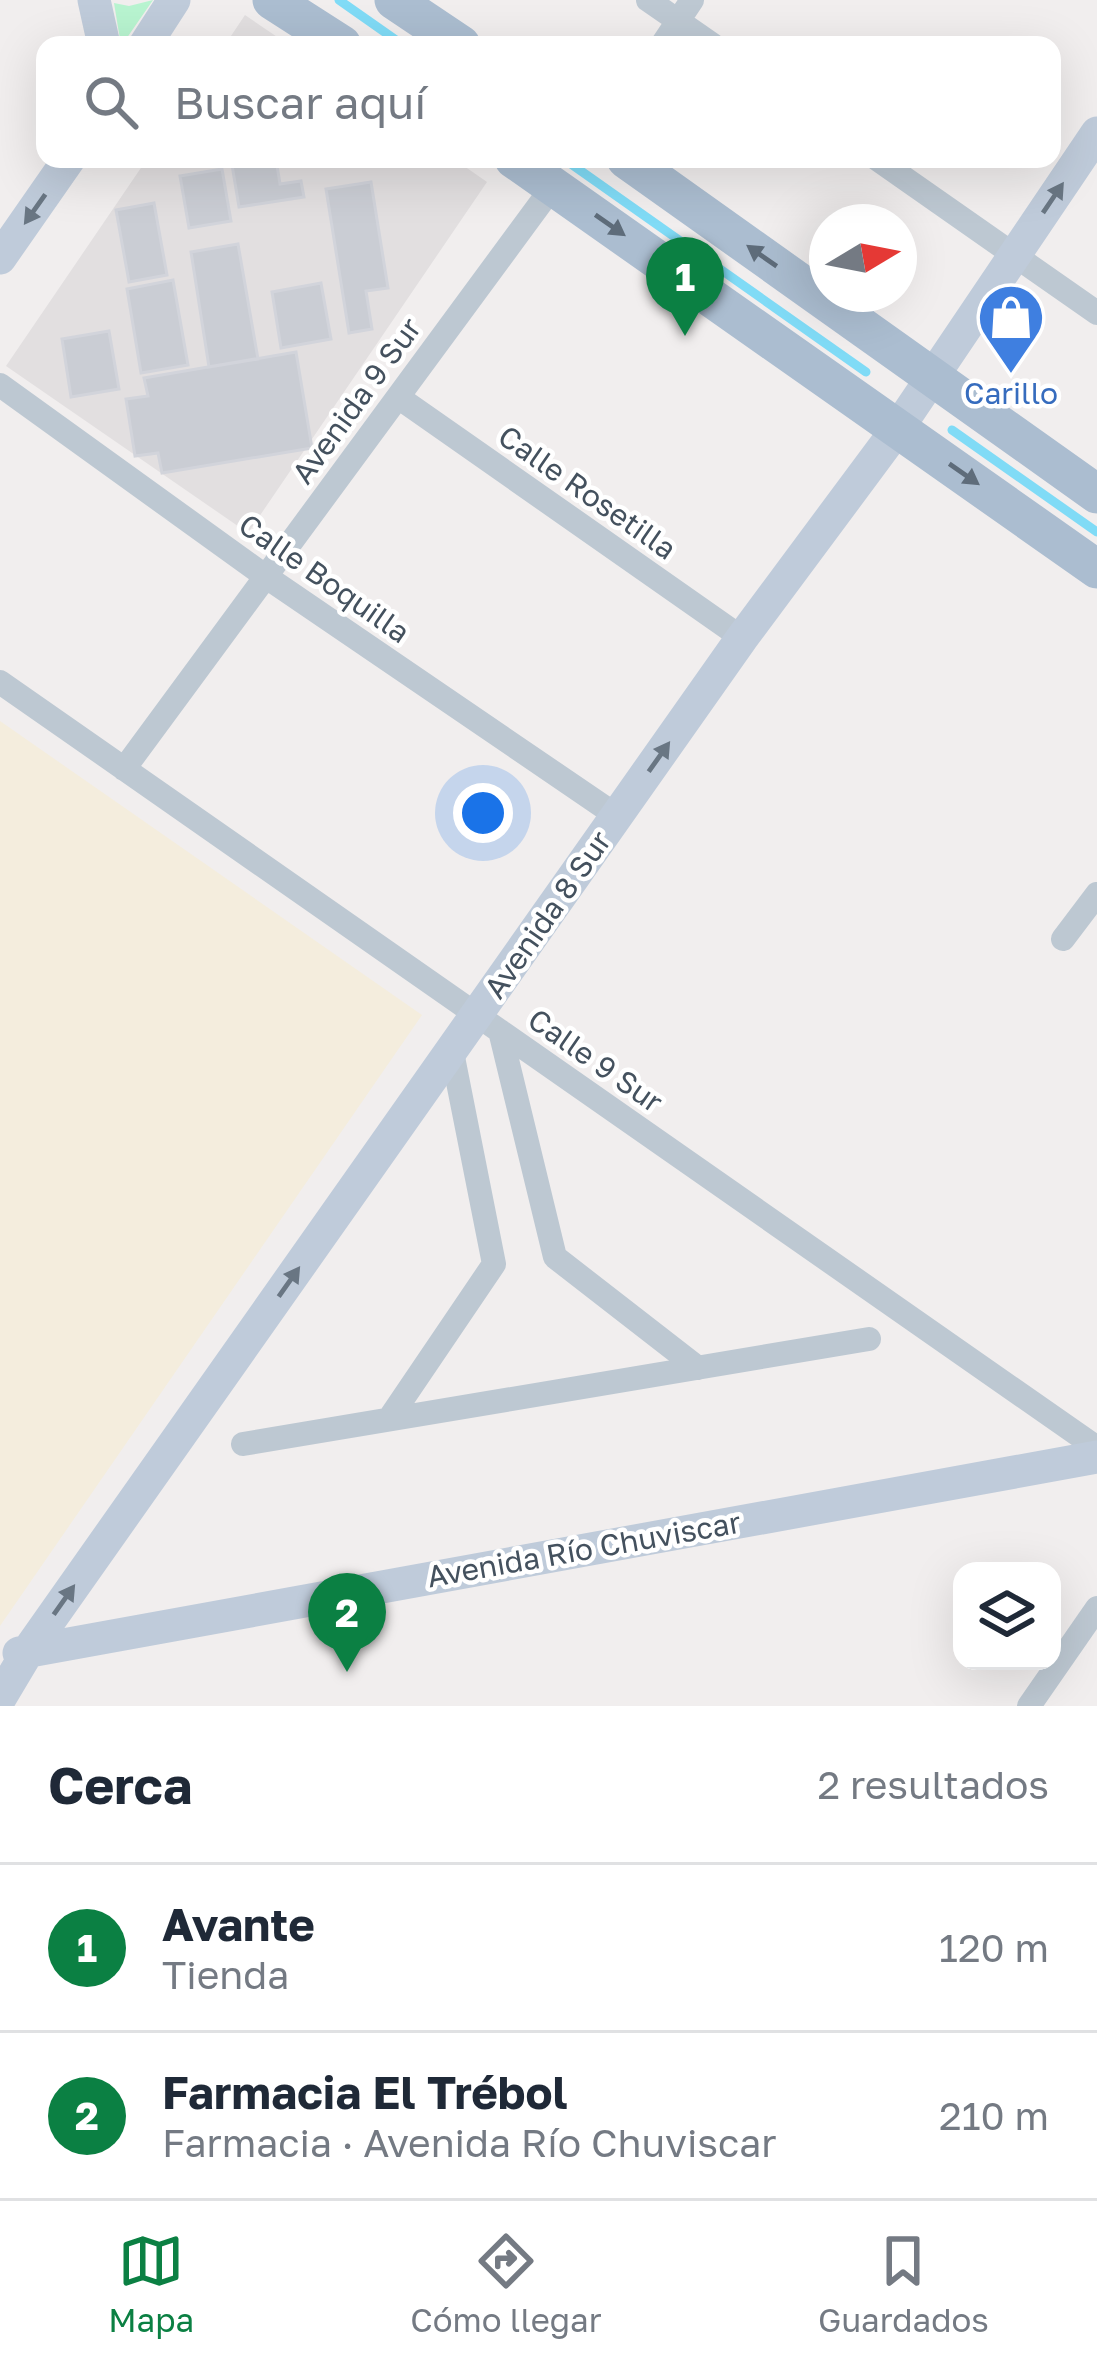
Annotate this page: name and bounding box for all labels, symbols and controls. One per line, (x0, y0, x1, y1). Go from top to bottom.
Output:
search box (36, 36, 1061, 168)
icon: search (78, 69, 144, 135)
text: Buscar aquí (174, 75, 426, 129)
one-way arrow (1041, 182, 1064, 214)
one-way arrow (24, 192, 47, 225)
north arrow (809, 204, 917, 312)
one-way arrow (594, 213, 627, 236)
pin: 1 (646, 237, 724, 336)
one-way arrow (745, 245, 778, 268)
shop icon: Carillo (976, 282, 1046, 376)
street label: Avenida 9 Sur (284, 310, 429, 490)
place label: Carillo (964, 375, 1058, 411)
street label: Calle Rosetilla (492, 418, 683, 567)
one-way arrow (947, 462, 980, 485)
street label: Calle Boquilla (232, 506, 417, 650)
one-way arrow (647, 741, 670, 773)
your location (453, 783, 513, 843)
street label: Avenida 8 Sur (476, 824, 618, 1005)
street label: Calle 9 Sur (521, 1001, 670, 1120)
one-way arrow (277, 1266, 300, 1298)
street label: Avenida Río Chuviscar (424, 1504, 744, 1594)
map controls (953, 1562, 1061, 1670)
button: layers (953, 1562, 1061, 1670)
pin: 2 (308, 1573, 386, 1672)
one-way arrow (52, 1584, 75, 1616)
text: Cerca (48, 1754, 192, 1815)
text: 2 resultados (818, 1761, 1049, 1808)
text: Avante (162, 1897, 315, 1951)
text: 1 (77, 1924, 97, 1971)
text: 120 m (939, 1924, 1049, 1971)
text: Tienda (162, 1951, 289, 1998)
text: Farmacia El Trébol (162, 2065, 568, 2119)
text: 2 (75, 2092, 99, 2139)
text: 210 m (939, 2092, 1049, 2139)
text: Farmacia · Avenida Río Chuviscar (162, 2119, 777, 2166)
tab: Mapa (108, 2228, 194, 2339)
tab: Cómo llegar (410, 2228, 602, 2339)
tab: Guardados (818, 2228, 989, 2339)

